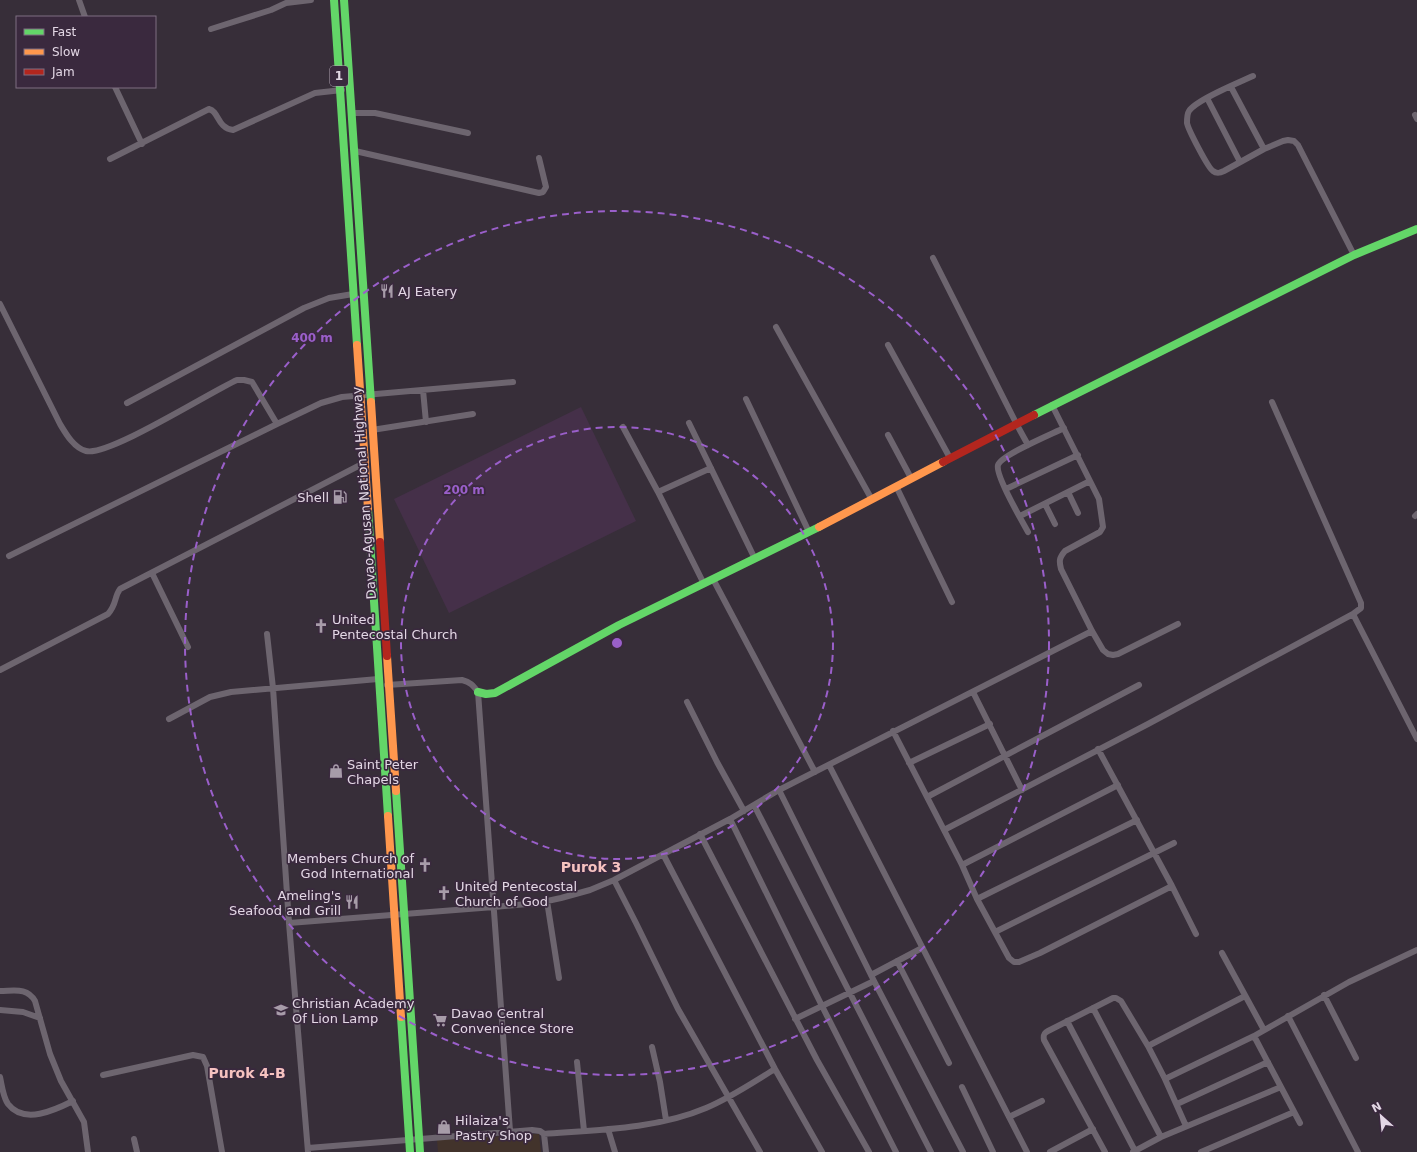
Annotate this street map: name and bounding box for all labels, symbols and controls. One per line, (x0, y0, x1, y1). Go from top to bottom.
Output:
legend (16, 16, 156, 88)
text: Fast (52, 25, 76, 39)
text: Slow (52, 45, 80, 59)
text: Jam (51, 65, 75, 79)
road number: 1 (330, 66, 348, 86)
restaurant icon: AJ Eatery (379, 283, 395, 299)
place label: AJ Eatery (398, 284, 457, 299)
text: 400 m (291, 331, 333, 345)
street label: Davao-Agusan National Highway (349, 386, 379, 600)
text: 200 m (443, 483, 485, 497)
fuel station icon: Shell (332, 489, 348, 505)
place label: Shell (297, 490, 329, 505)
place label: United Pentecostal Church (332, 612, 457, 642)
church icon: United Pentecostal Church (313, 618, 329, 634)
centre of rings (610, 636, 624, 650)
place label: Saint Peter Chapels (347, 757, 419, 787)
shop icon: Saint Peter Chapels (328, 763, 344, 779)
place label: Members Church of God International (287, 851, 414, 881)
church icon: Members Church of God International (417, 857, 433, 873)
district label: Purok 3 (561, 859, 621, 875)
place label: United Pentecostal Church of God (455, 879, 577, 909)
church icon: United Pentecostal Church of God (436, 885, 452, 901)
place label: Ameling's Seafood and Grill (229, 888, 341, 918)
restaurant icon: Ameling's Seafood and Grill (344, 894, 360, 910)
place label: Christian Academy Of Lion Lamp (292, 996, 415, 1026)
school or university icon: Christian Academy Of Lion Lamp (273, 1002, 289, 1018)
place label: Davao Central Convenience Store (451, 1006, 574, 1036)
supermarket icon: Davao Central Convenience Store (432, 1012, 448, 1028)
district label: Purok 4-B (208, 1065, 286, 1081)
north arrow (1361, 1096, 1401, 1136)
text: N (1370, 1100, 1384, 1115)
place label: Hilaiza's Pastry Shop (455, 1113, 532, 1143)
shop icon: Hilaiza's Pastry Shop (436, 1119, 452, 1135)

